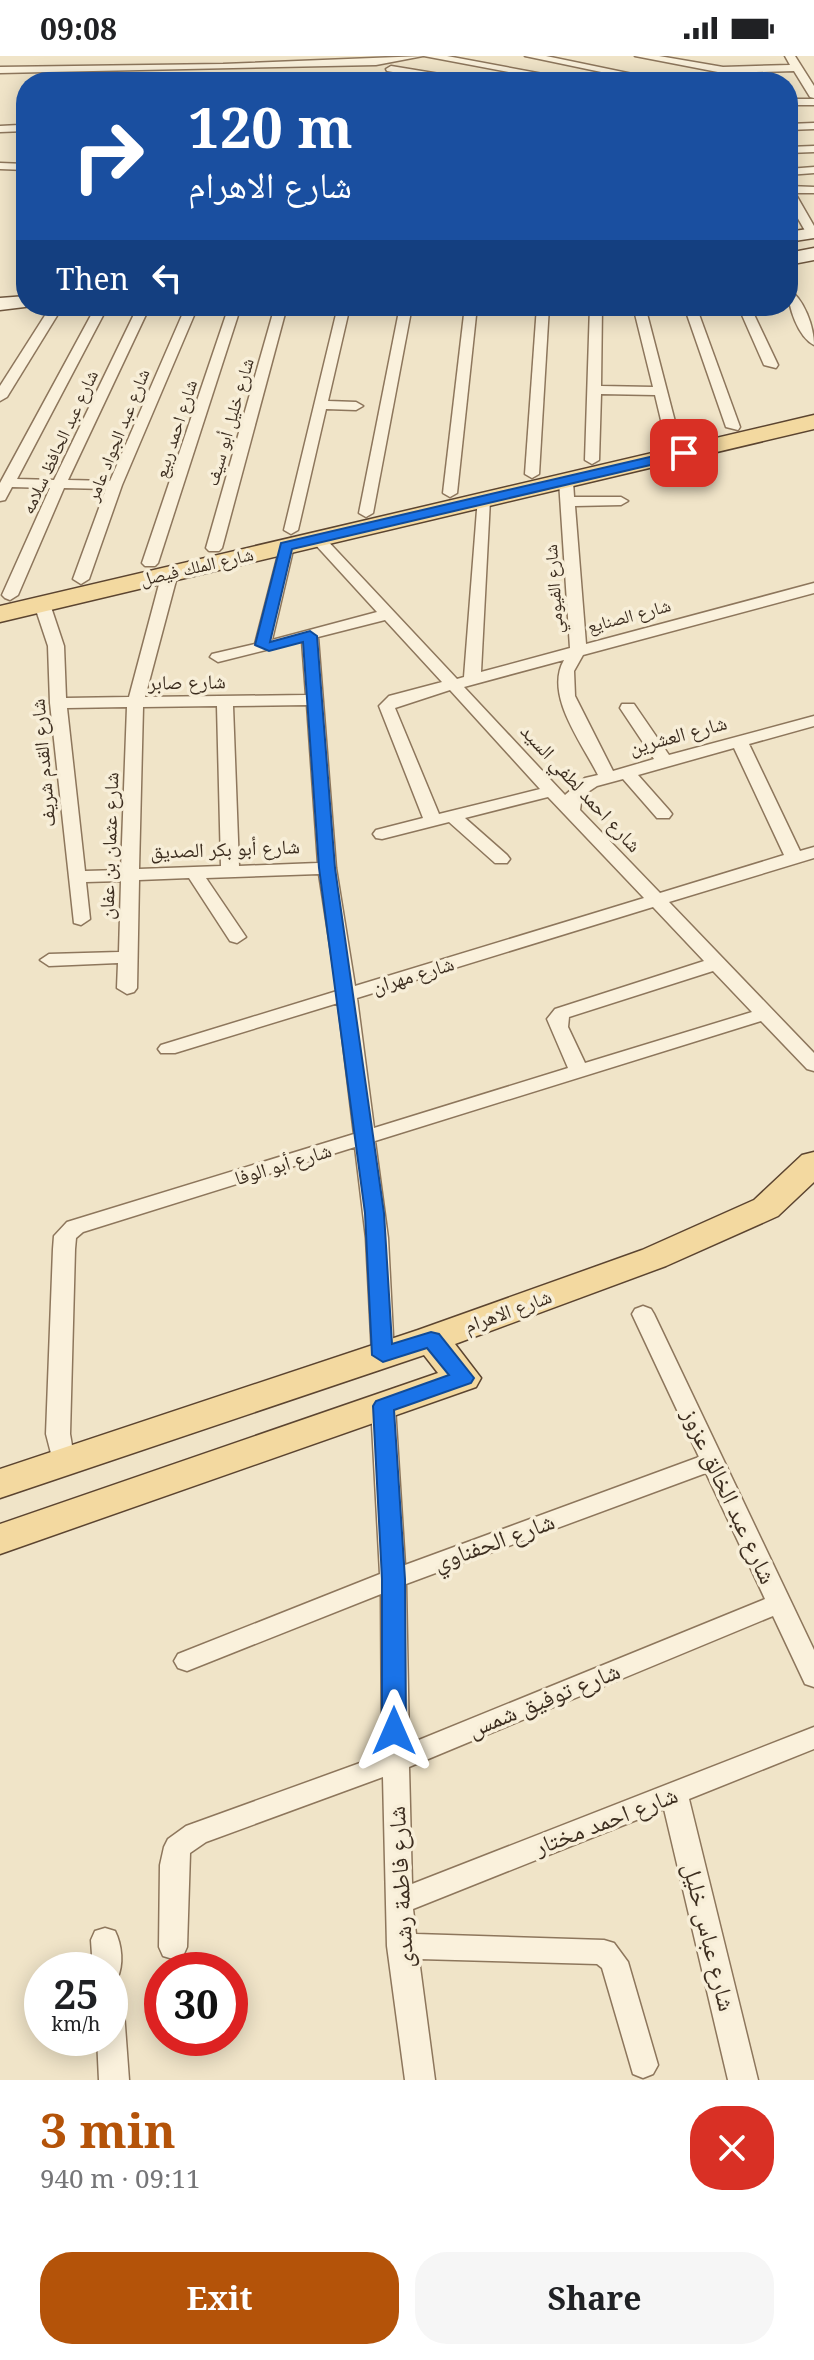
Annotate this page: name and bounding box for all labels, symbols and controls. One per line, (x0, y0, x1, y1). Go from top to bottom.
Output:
text: 09:08 (40, 8, 117, 49)
text: 120 m (188, 88, 353, 164)
icon: right (56, 104, 160, 208)
text: شارع الاهرام (188, 160, 352, 209)
icon: left (145, 256, 189, 300)
text: Then (56, 258, 129, 299)
street label: شارع خليل أبو سيف (199, 355, 259, 488)
street label: شارع عبد الجواد عامر (79, 365, 155, 505)
street label: شارع عبد الحافظ سلامه (15, 366, 103, 518)
street label: شارع احمد ربيع (148, 376, 203, 481)
pin (650, 419, 718, 487)
icon: arrive (662, 431, 706, 475)
street label: شارع الملك فيصل (138, 541, 256, 591)
street label: شارع الفيومي (538, 543, 572, 635)
street label: شارع الصنايع (584, 592, 673, 639)
street label: شارع صابر (147, 667, 226, 696)
street label: شارع القدم شريف (23, 698, 63, 828)
street label: شارع العشرين (626, 708, 730, 761)
street label: شارع احمد لطفي السيد (513, 718, 648, 860)
street label: شارع عثمان بن عفان (92, 772, 125, 920)
street label: شارع أبو بكر الصديق (150, 832, 300, 865)
street label: شارع مهران (368, 949, 457, 1000)
street label: شارع أبو الوفا (231, 1136, 335, 1191)
street label: شارع الاهرام (460, 1282, 556, 1340)
street label: شارع عبد الخالق عزوز (675, 1401, 786, 1589)
street label: شارع الحفناوي (428, 1503, 560, 1582)
street label: شارع توفيق شمس (462, 1653, 625, 1744)
position arrow (352, 1689, 436, 1773)
street label: شارع احمد مختار (528, 1777, 682, 1862)
street label: شارع فاطمة رشدى (379, 1805, 420, 1969)
street label: شارع عباس خليل (676, 1859, 745, 2014)
speed limit sign: 30 (144, 1952, 248, 2056)
text: 25 (53, 1966, 99, 2021)
text: km/h (51, 2010, 101, 2037)
text: 3 min (40, 2097, 176, 2162)
button: close (690, 2106, 774, 2190)
text: 940 m · 09:11 (40, 2160, 201, 2196)
button: Exit (40, 2252, 399, 2344)
button: Share (415, 2252, 774, 2344)

